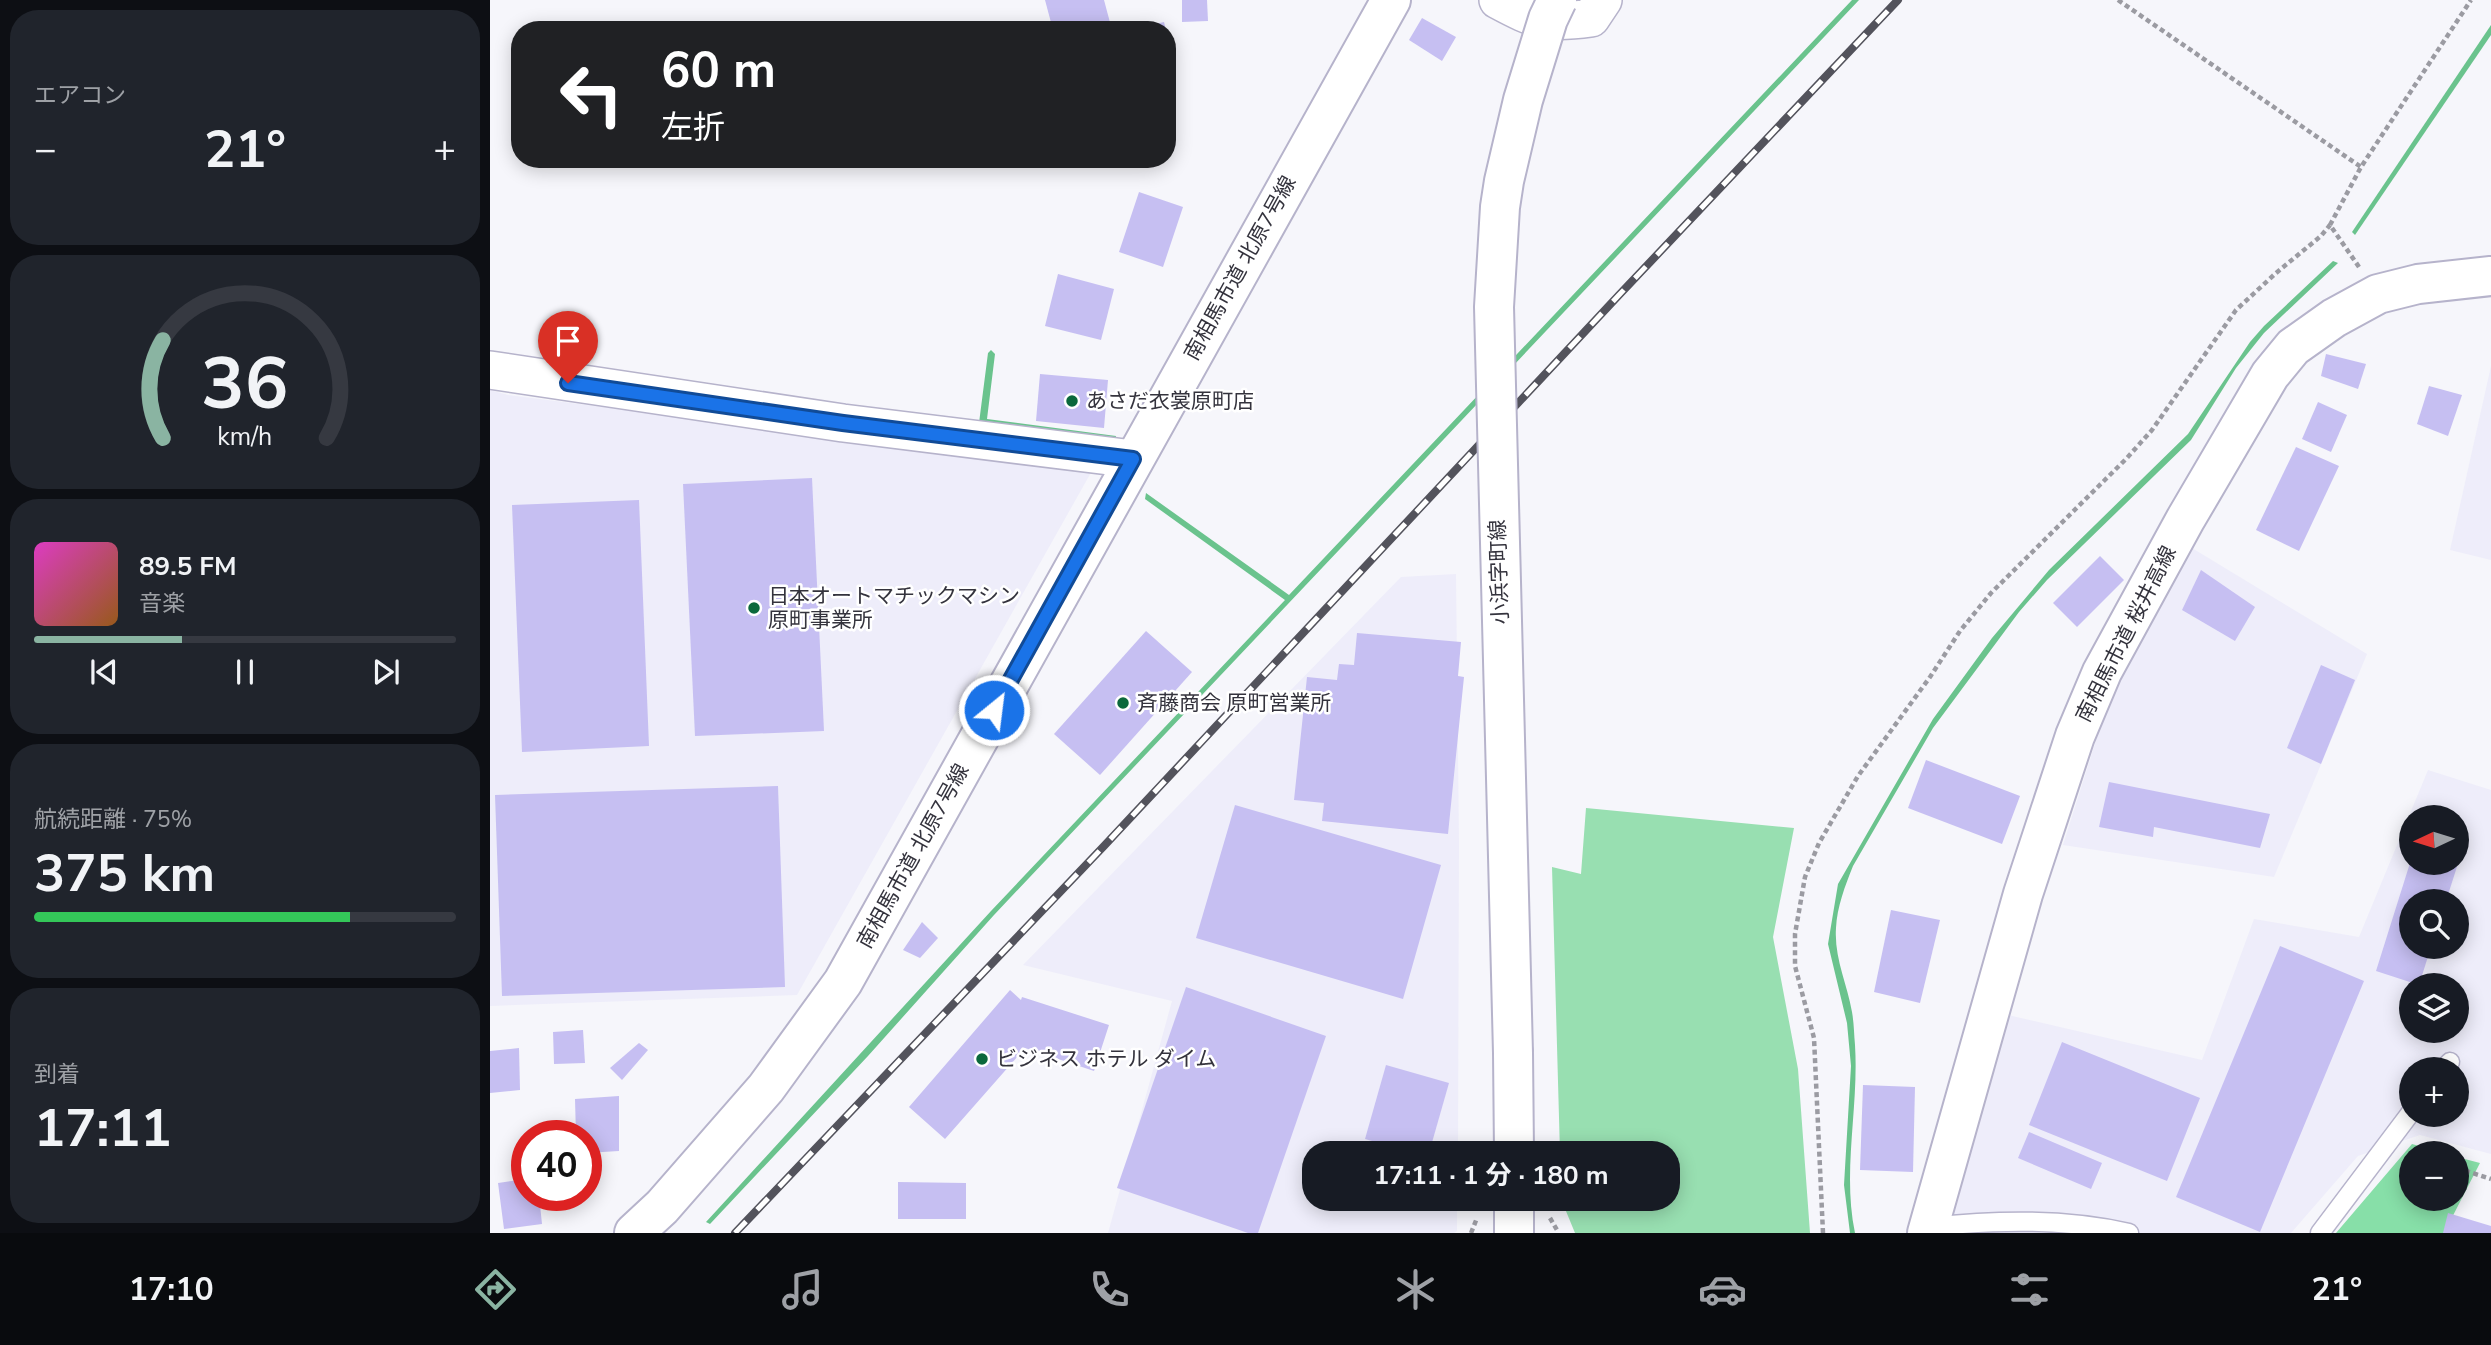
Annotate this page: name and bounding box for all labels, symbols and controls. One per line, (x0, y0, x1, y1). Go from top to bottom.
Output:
text: 60 m (661, 37, 776, 104)
icon: left (546, 49, 637, 140)
text: エアコン (34, 80, 126, 111)
text: 左折 (661, 106, 725, 149)
text: 21° (204, 114, 286, 185)
text: − (34, 124, 57, 175)
text: + (433, 124, 456, 175)
street label: 南相馬市道 北原7号線 (1178, 171, 1302, 365)
pin (538, 311, 598, 383)
icon: arrive (549, 322, 587, 360)
text: 36 (201, 334, 289, 434)
place label: あさだ衣裳原町店 (1086, 387, 1254, 415)
marker: あさだ衣裳原町店 (1064, 393, 1080, 409)
text: km/h (217, 420, 273, 454)
street label: 小浜字町線 (1483, 519, 1515, 625)
street label: 南相馬市道 桜井高線 (2069, 541, 2183, 727)
text: 89.5 FM (139, 549, 236, 584)
place label: 日本オートマチックマシン 原町事業所 (768, 582, 1020, 634)
text: 音楽 (139, 588, 185, 619)
marker: 日本オートマチックマシン 原町事業所 (746, 600, 762, 616)
icon: previous (85, 653, 123, 691)
icon: pause (226, 653, 264, 691)
icon: next (367, 653, 405, 691)
position arrow (957, 673, 1031, 747)
place label: 斉藤商会 原町営業所 (1137, 689, 1331, 717)
marker: 斉藤商会 原町営業所 (1115, 695, 1131, 711)
street label: 南相馬市道 北原7号線 (851, 759, 975, 953)
text: 航続距離 · 75% (34, 804, 192, 835)
north arrow (2399, 805, 2469, 875)
map controls (2399, 805, 2469, 1211)
text: 375 km (34, 838, 215, 909)
button: search (2399, 889, 2469, 959)
button: layers (2399, 973, 2469, 1043)
place label: ビジネス ホテル ダイム (996, 1045, 1216, 1073)
marker: ビジネス ホテル ダイム (974, 1051, 990, 1067)
button: + (2399, 1057, 2469, 1127)
text: 到着 (34, 1059, 80, 1090)
text: 17:11 (34, 1093, 172, 1164)
speed limit sign: 40 (511, 1120, 602, 1211)
button: − (2399, 1141, 2469, 1211)
text: 17:11 · 1 分 · 180 m (1373, 1158, 1609, 1193)
icon: directions (471, 1265, 520, 1314)
icon: music (778, 1265, 827, 1314)
icon: phone (1085, 1265, 1134, 1314)
icon: climate (1391, 1265, 1440, 1314)
icon: car (1698, 1265, 1747, 1314)
icon: filters (2005, 1265, 2054, 1314)
text: 17:10 (129, 1268, 214, 1311)
text: 21° (2312, 1268, 2362, 1311)

